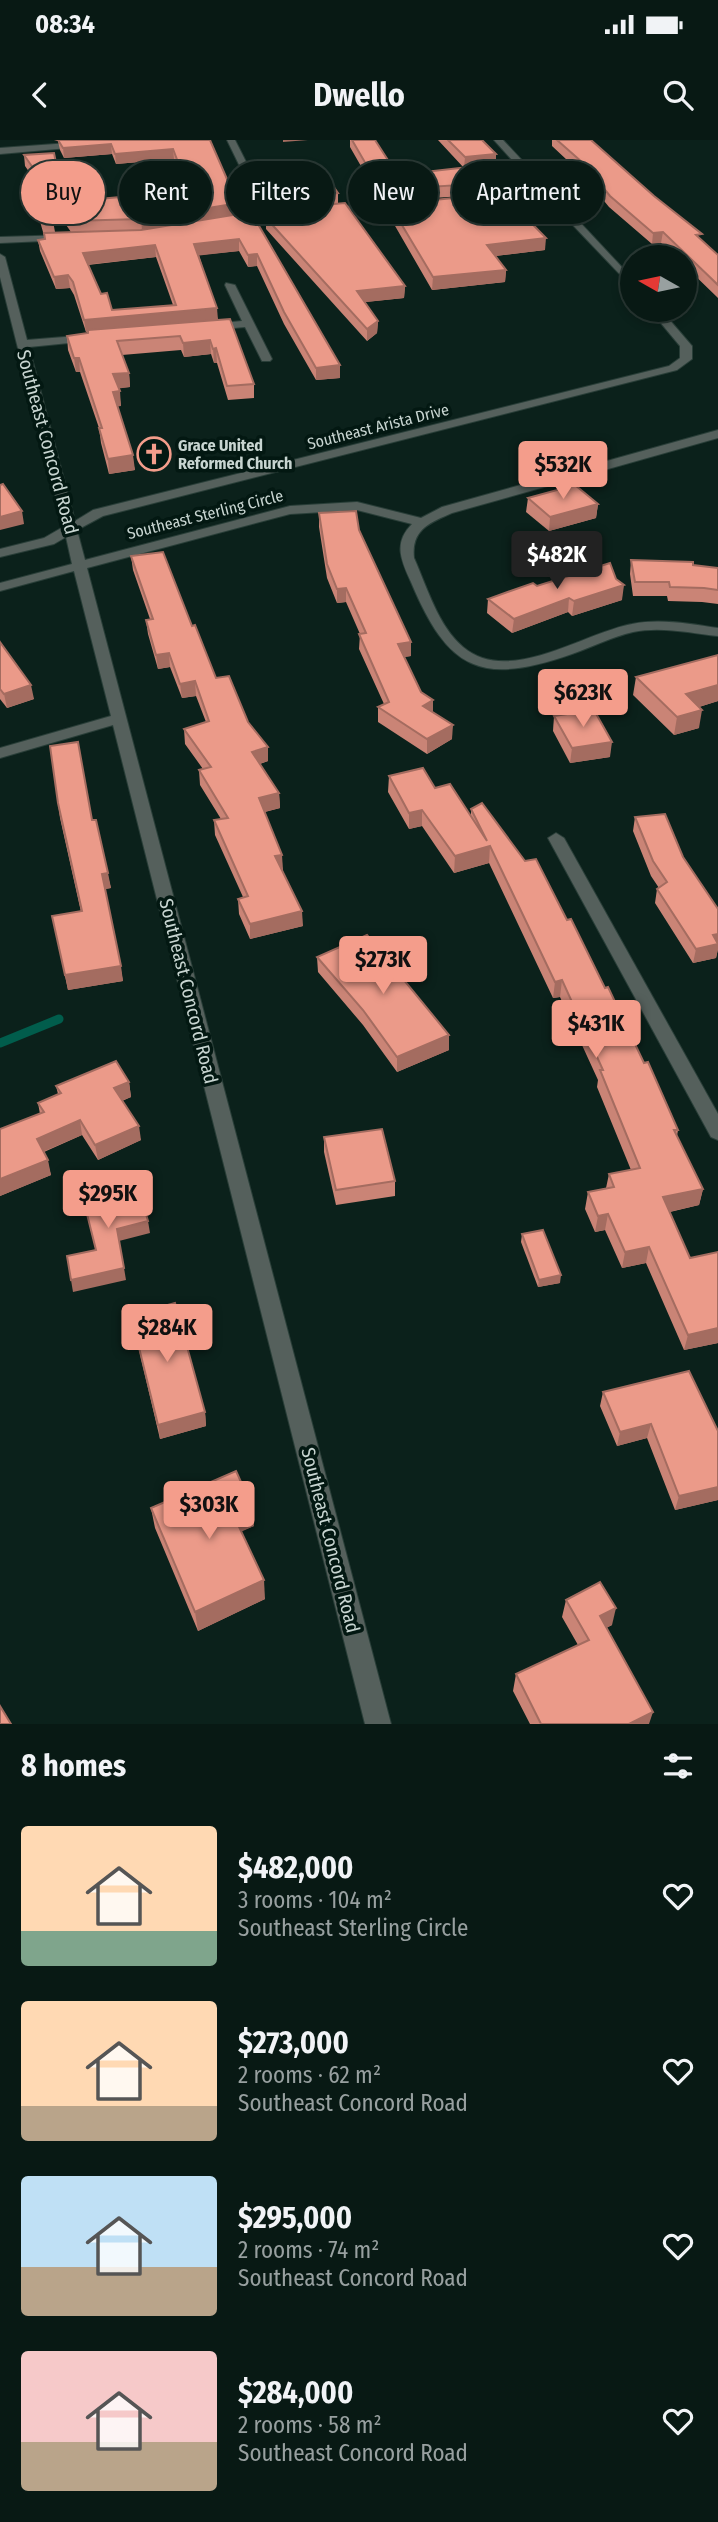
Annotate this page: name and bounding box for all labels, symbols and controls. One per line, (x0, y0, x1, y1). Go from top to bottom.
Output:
text: 08:34 (35, 9, 95, 40)
icon: back (21, 76, 59, 114)
text: Dwello (313, 76, 405, 114)
icon: search (659, 76, 697, 114)
chip: Buy (21, 161, 105, 224)
chip: Rent (119, 161, 212, 224)
chip: Filters (226, 161, 334, 224)
chip: New (348, 161, 438, 224)
chip: Apartment (452, 161, 604, 224)
north arrow (620, 245, 696, 322)
map controls (620, 245, 697, 322)
street label: Southeast Concord Road (12, 347, 83, 537)
street label: Southeast Arista Drive (305, 400, 451, 453)
church icon: Grace United Reformed Church (135, 435, 173, 473)
place label: Grace United Reformed Church (178, 436, 292, 473)
pin: $532K (514, 442, 612, 501)
text: $532K (534, 450, 592, 478)
street label: Southeast Sterling Circle (125, 486, 285, 543)
pin: $482K (508, 532, 606, 591)
text: $482K (527, 540, 587, 568)
pin: $623K (534, 670, 632, 729)
text: $623K (554, 678, 612, 706)
street label: Southeast Concord Road (154, 896, 223, 1086)
pin: $273K (334, 936, 432, 996)
text: $273K (355, 945, 411, 973)
pin: $431K (547, 1000, 645, 1060)
text: $431K (568, 1009, 624, 1037)
pin: $295K (59, 1170, 157, 1230)
text: $295K (79, 1179, 137, 1207)
pin: $284K (118, 1304, 216, 1364)
text: $284K (137, 1313, 197, 1341)
street label: Southeast Concord Road (296, 1445, 365, 1635)
pin: $303K (160, 1482, 258, 1541)
text: $303K (180, 1490, 238, 1518)
icon: filters (659, 1747, 697, 1785)
text: 8 homes (21, 1748, 126, 1784)
text: $482,000 (238, 1850, 353, 1886)
icon: home (77, 1854, 161, 1938)
icon: heart (659, 1877, 697, 1915)
text: 3 rooms · 104 m² (238, 1886, 392, 1914)
text: Southeast Sterling Circle (238, 1914, 468, 1942)
text: $273,000 (238, 2025, 349, 2061)
icon: home (77, 2029, 161, 2113)
icon: heart (659, 2052, 697, 2090)
text: 2 rooms · 62 m² (238, 2061, 381, 2089)
text: Southeast Concord Road (238, 2089, 468, 2117)
text: $295,000 (238, 2200, 352, 2236)
icon: home (77, 2204, 161, 2288)
icon: heart (659, 2227, 697, 2265)
text: 2 rooms · 74 m² (238, 2236, 379, 2264)
text: Southeast Concord Road (238, 2264, 468, 2292)
text: $284,000 (238, 2375, 353, 2411)
icon: home (77, 2379, 161, 2463)
icon: heart (659, 2402, 697, 2440)
text: 2 rooms · 58 m² (238, 2411, 382, 2439)
text: Southeast Concord Road (238, 2439, 468, 2467)

